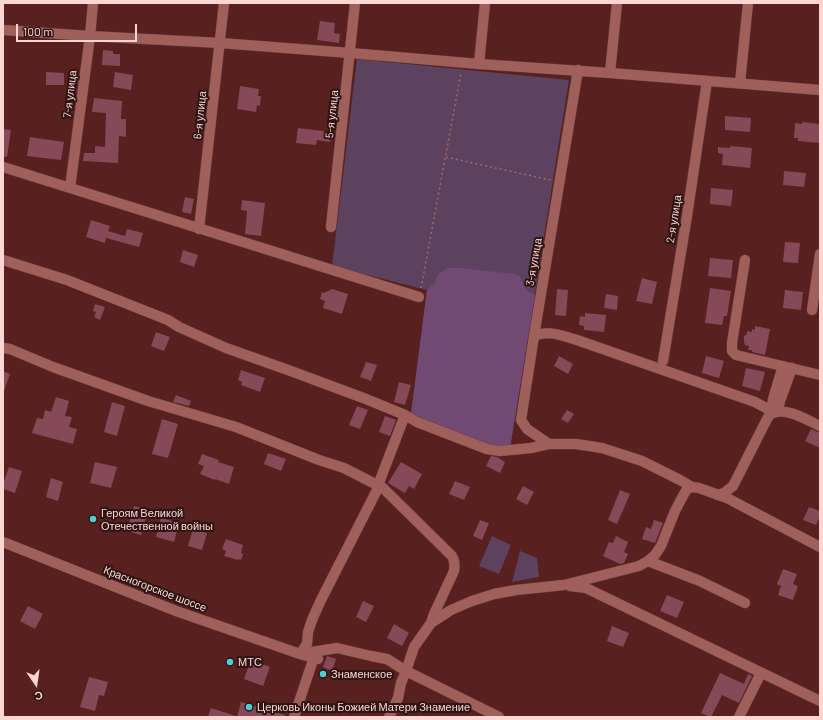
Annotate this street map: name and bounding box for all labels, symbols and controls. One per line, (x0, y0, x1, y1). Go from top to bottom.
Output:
scale bar (18, 16, 139, 42)
text: 100 m (23, 24, 53, 38)
street label: 7-я улица (61, 69, 79, 119)
street label: 5-я улица (323, 89, 341, 139)
street label: 6-я улица (191, 90, 209, 140)
street label: 2-я улица (664, 194, 684, 244)
street label: 3-я улица (523, 237, 545, 287)
place label: Героям Великой Отечественной войны (101, 506, 213, 532)
marker: Героям Великой Отечественной войны (88, 514, 98, 524)
street label: Красногорское шоссе (102, 563, 208, 615)
place label: МТС (238, 655, 262, 669)
marker: МТС (225, 657, 235, 667)
north arrow (16, 664, 56, 704)
place label: Знаменское (331, 667, 392, 681)
marker: Знаменское (318, 669, 328, 679)
text: С (33, 689, 44, 703)
place label: Церковь Иконы Божией Матери Знамение (257, 700, 470, 714)
marker: Церковь Иконы Божией Матери Знамение (244, 702, 254, 712)

